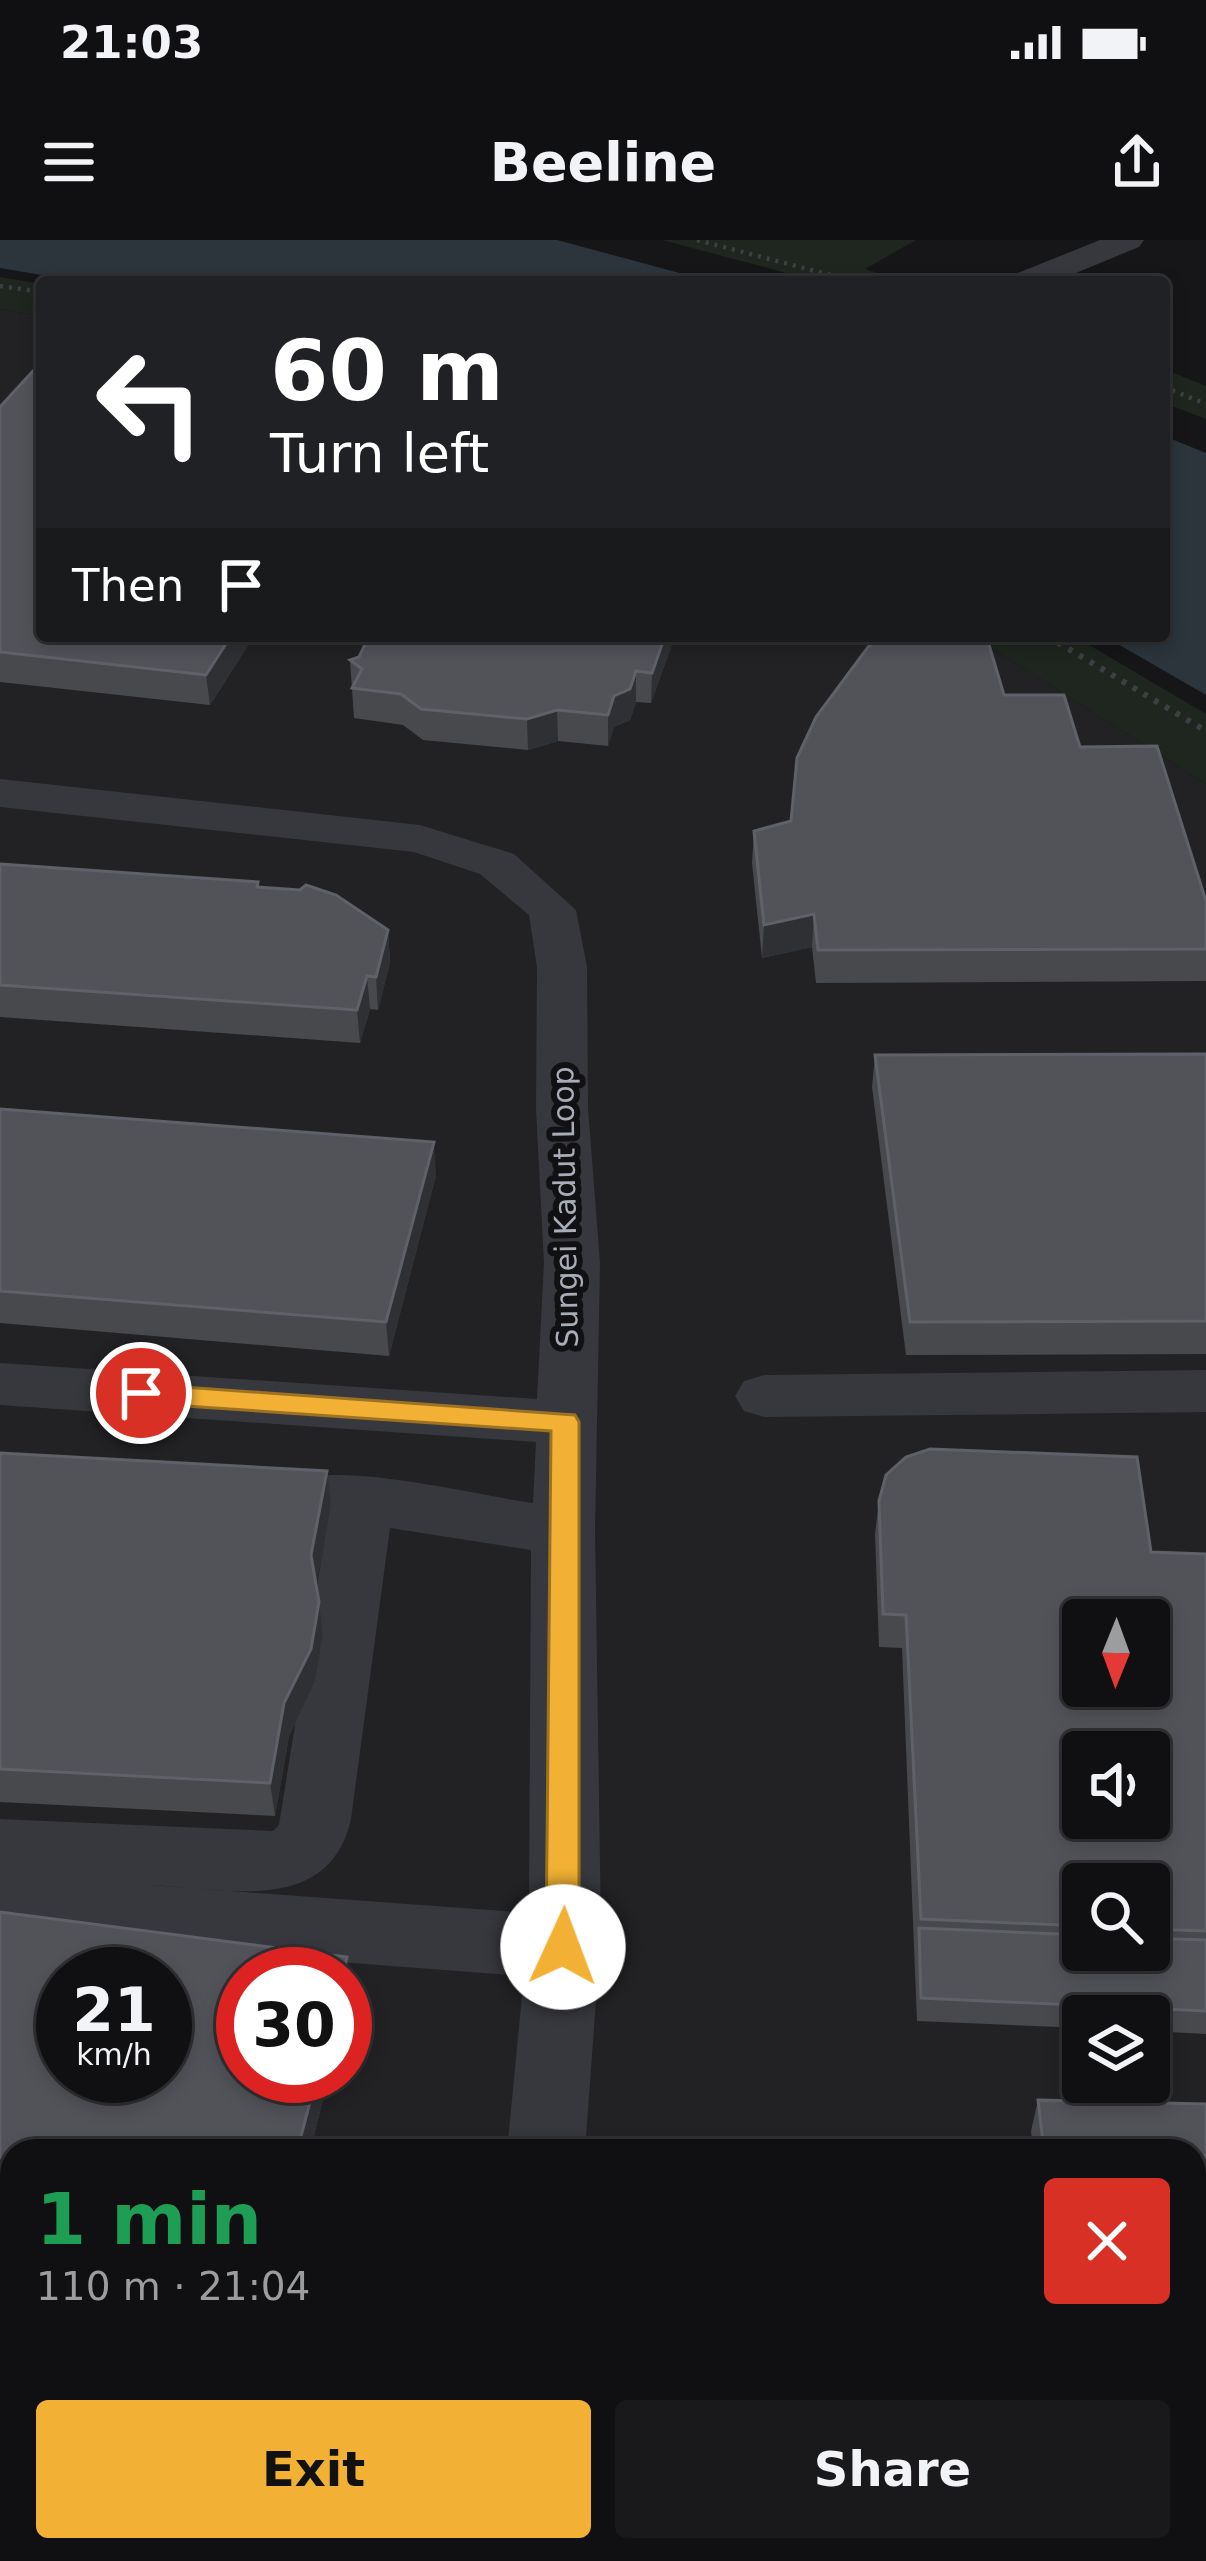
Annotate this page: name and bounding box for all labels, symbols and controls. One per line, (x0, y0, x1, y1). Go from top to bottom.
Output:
text: 21:03 (60, 16, 203, 69)
icon: menu (36, 129, 102, 195)
icon: share (1104, 129, 1170, 195)
text: Beeline (490, 131, 716, 194)
text: 60 m (270, 322, 504, 420)
icon: left (72, 324, 228, 480)
text: Turn left (270, 422, 489, 485)
icon: arrive (208, 552, 274, 618)
text: Then (72, 559, 184, 612)
street label: Sungei Kadut Loop (545, 1066, 585, 1348)
pin (90, 1342, 192, 1444)
icon: arrive (108, 1360, 174, 1426)
north arrow (1062, 1599, 1170, 1707)
map controls (1062, 1599, 1170, 2103)
button: sound (1062, 1731, 1170, 1839)
button: search (1062, 1863, 1170, 1971)
position arrow (500, 1884, 626, 2010)
speed limit sign: 30 (216, 1947, 372, 2103)
text: 21 (72, 1975, 156, 2045)
button: layers (1062, 1995, 1170, 2103)
text: km/h (76, 2037, 152, 2072)
text: 1 min (36, 2177, 262, 2261)
button: close (1044, 2178, 1170, 2304)
text: 110 m · 21:04 (36, 2264, 310, 2309)
button: Exit (36, 2400, 591, 2538)
button: Share (615, 2400, 1170, 2538)

